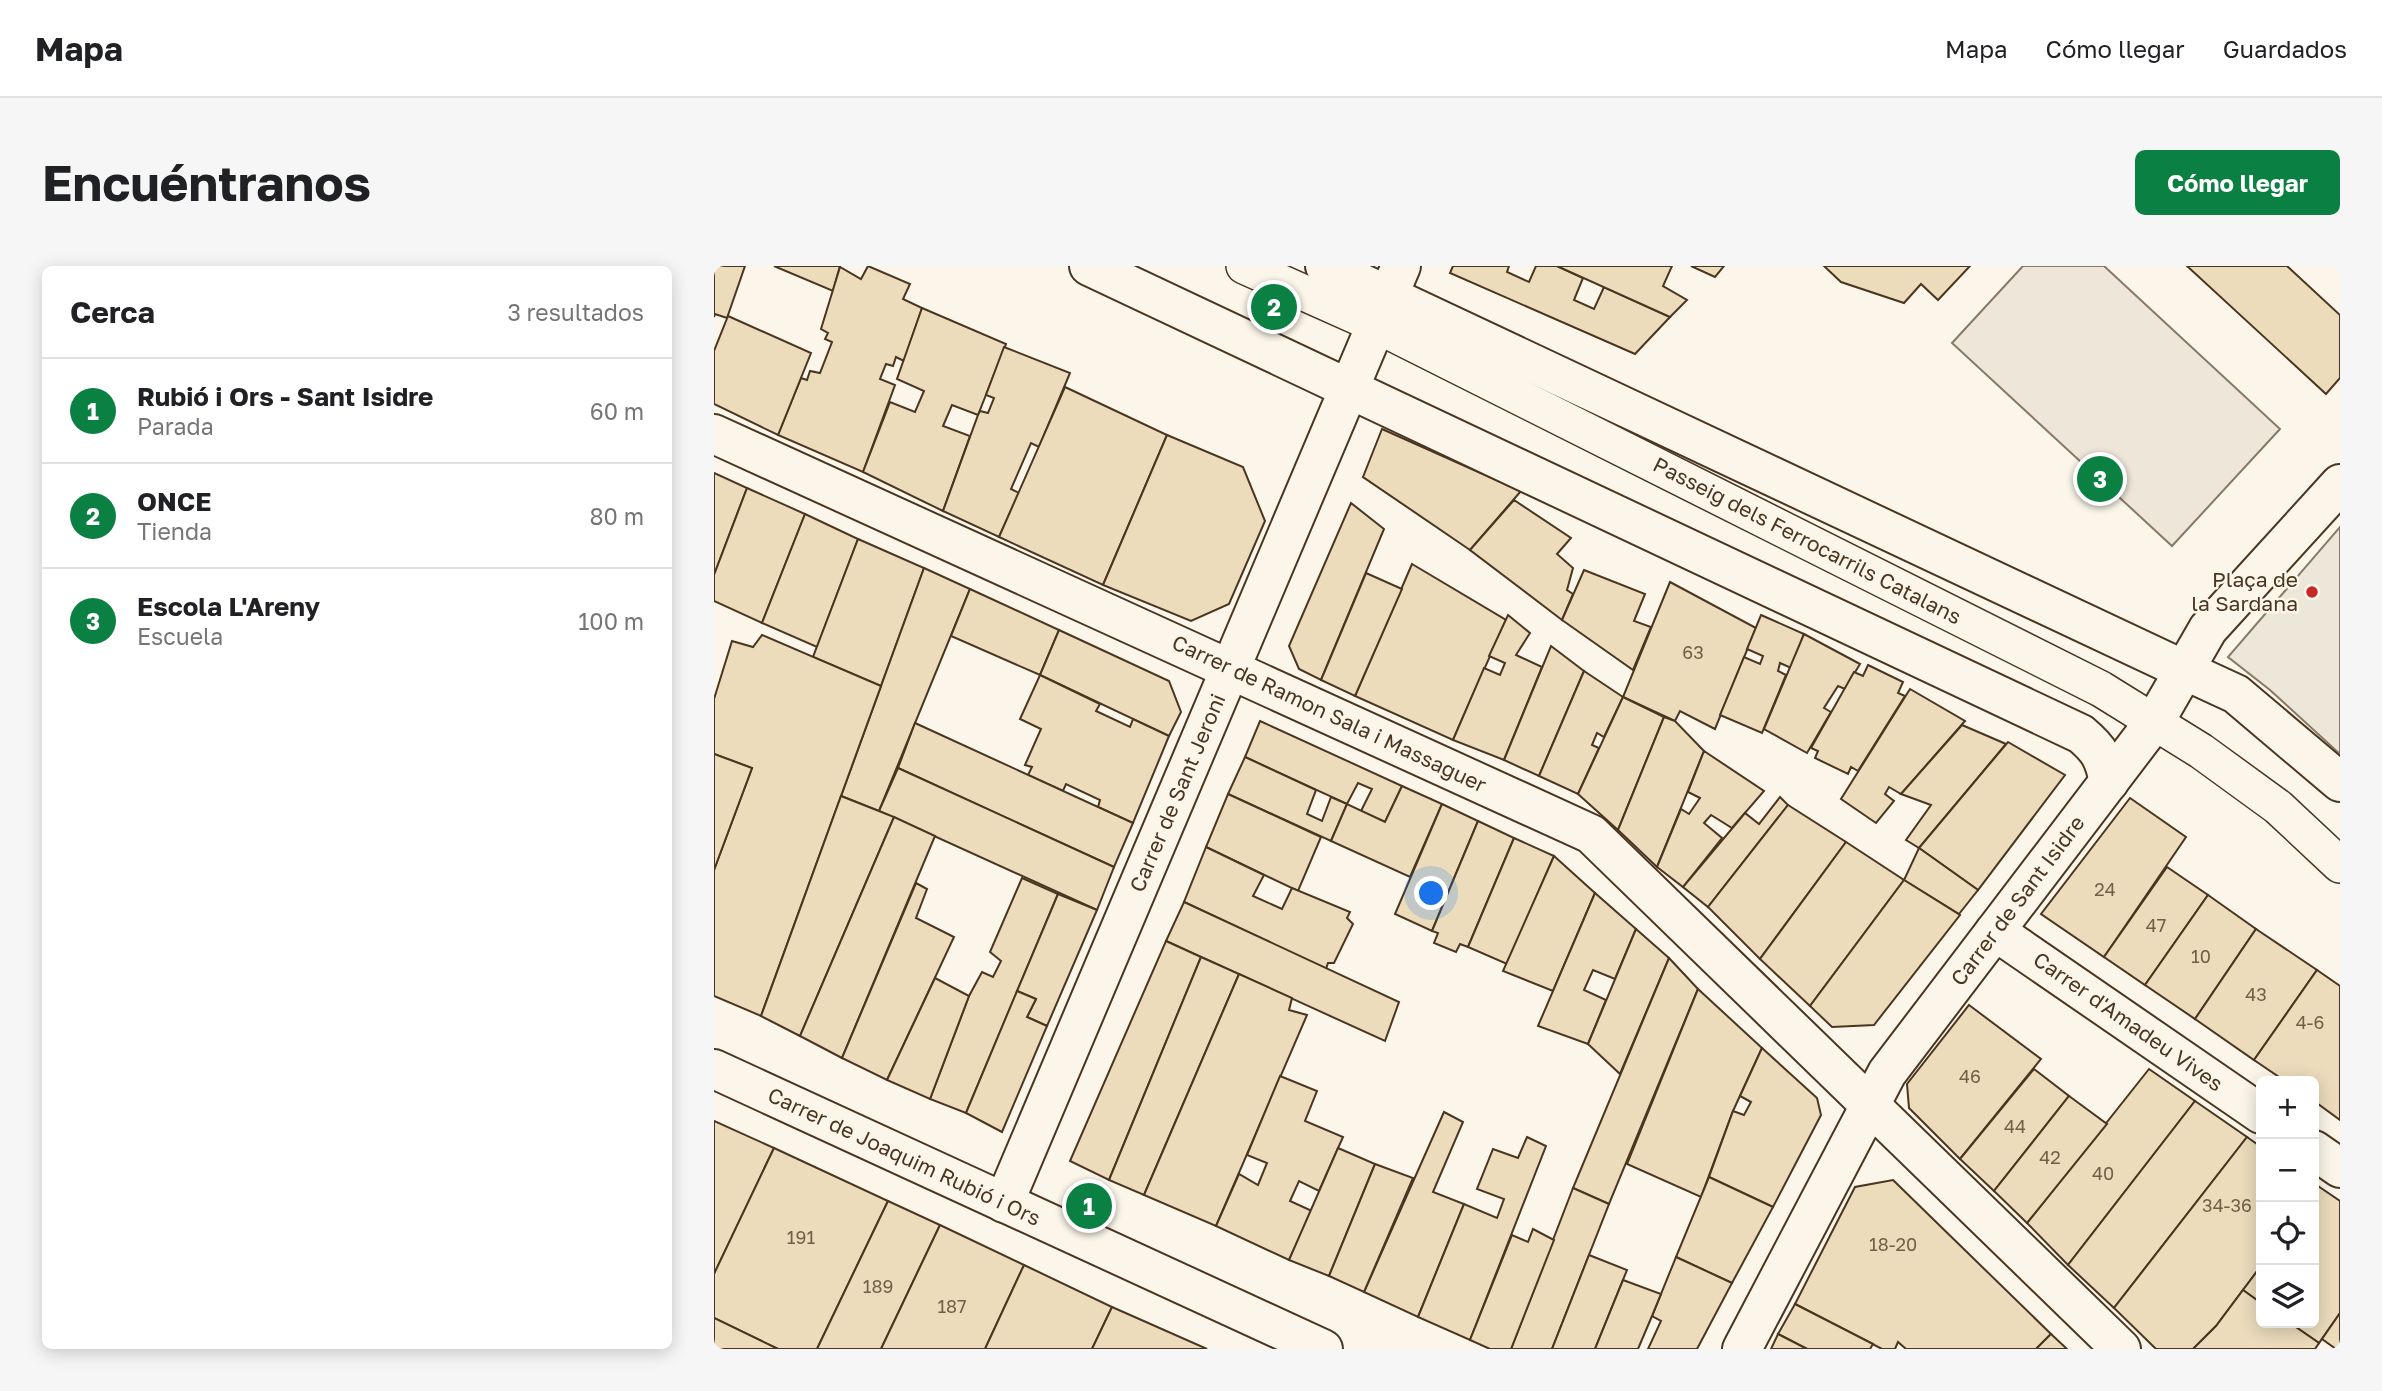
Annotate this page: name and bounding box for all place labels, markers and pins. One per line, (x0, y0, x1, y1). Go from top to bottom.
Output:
pin: 2 (1251, 281, 1297, 333)
pin: 3 (2077, 453, 2123, 505)
place label: Plaça de la Sardana (2191, 566, 2298, 616)
marker: Plaça de la Sardana (2304, 584, 2320, 600)
pin: 1 (1066, 1180, 1112, 1232)

